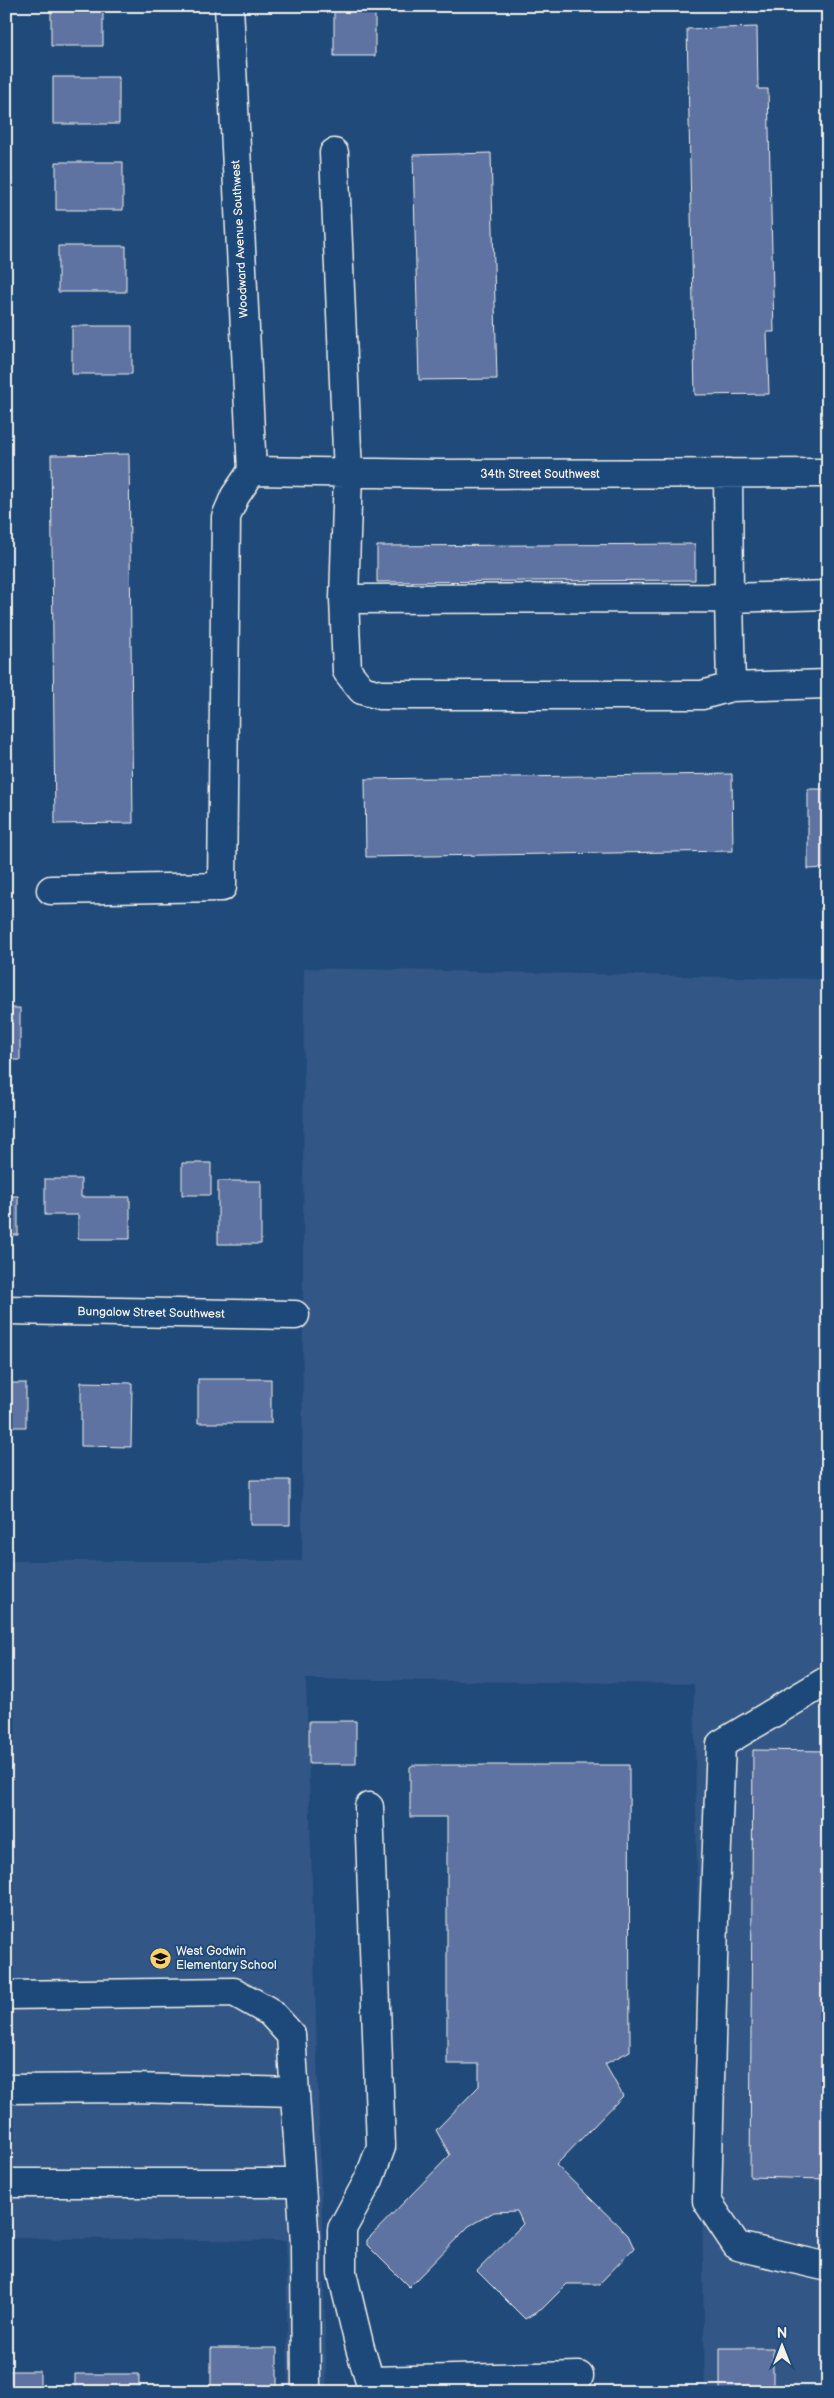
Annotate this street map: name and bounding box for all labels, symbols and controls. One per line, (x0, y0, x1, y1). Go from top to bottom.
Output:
street label: Woodward Avenue Southwest (228, 159, 252, 318)
street label: 34th Street Southwest (480, 467, 600, 482)
street label: Bungalow Street Southwest (77, 1304, 225, 1322)
place label: West Godwin Elementary School (176, 1944, 277, 1973)
school or university icon: West Godwin Elementary School (148, 1946, 172, 1970)
north arrow (756, 2320, 806, 2370)
text: N (777, 2325, 787, 2342)

